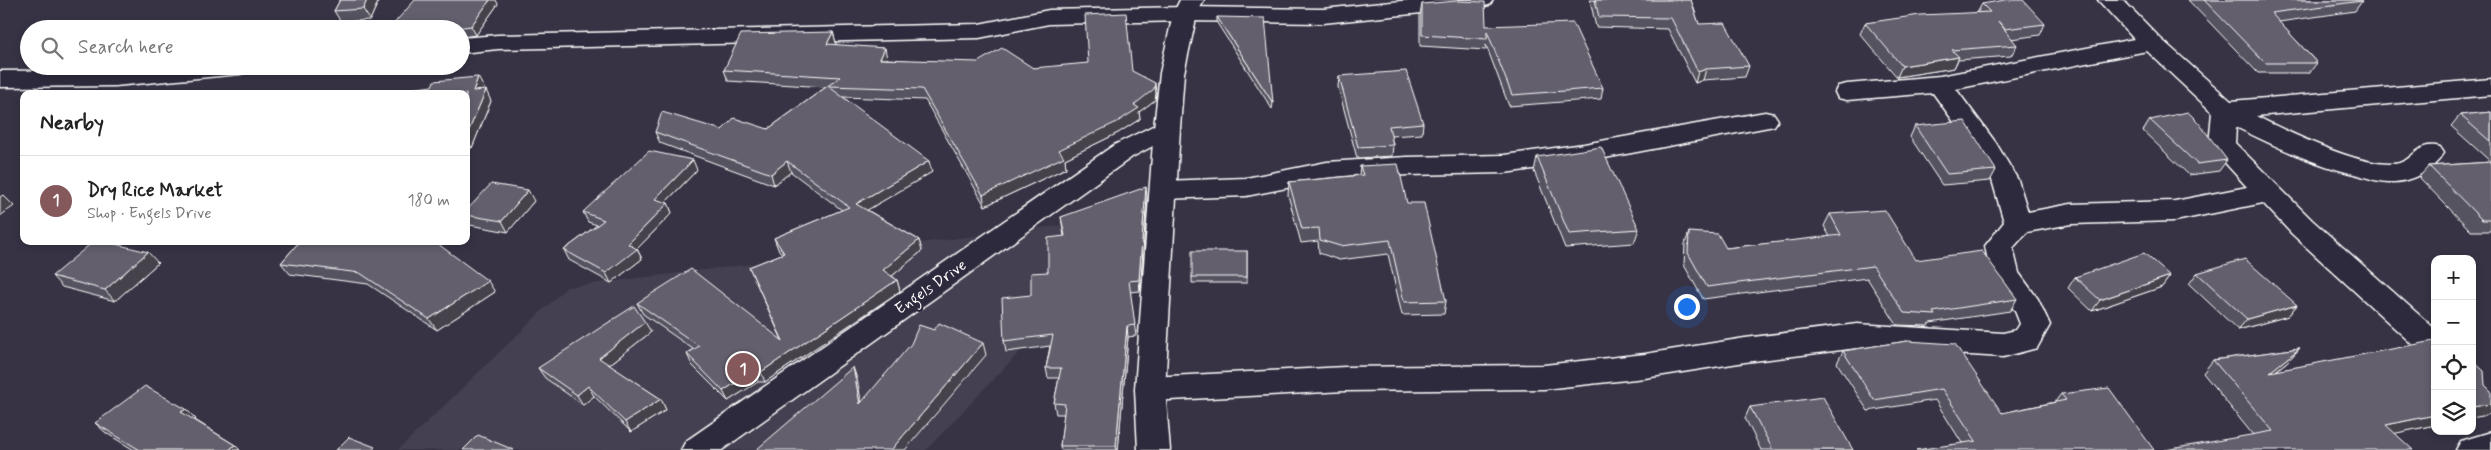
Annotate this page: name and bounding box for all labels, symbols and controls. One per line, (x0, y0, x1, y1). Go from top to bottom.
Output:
search box (20, 20, 470, 75)
icon: search (38, 34, 66, 62)
text: Search here (78, 35, 174, 60)
text: Nearby (40, 109, 104, 137)
text: Dry Rice Market (87, 178, 223, 203)
text: 1 (52, 190, 60, 211)
text: 180 m (407, 190, 450, 211)
text: Shop · Engels Drive (87, 203, 211, 224)
street label: Engels Drive (891, 255, 971, 320)
map controls (2431, 255, 2476, 435)
button: + (2431, 255, 2476, 300)
your location (1674, 294, 1700, 320)
button: − (2431, 300, 2476, 345)
button: locate (2431, 345, 2476, 390)
pin: 1 (727, 350, 759, 388)
button: layers (2431, 390, 2476, 435)

